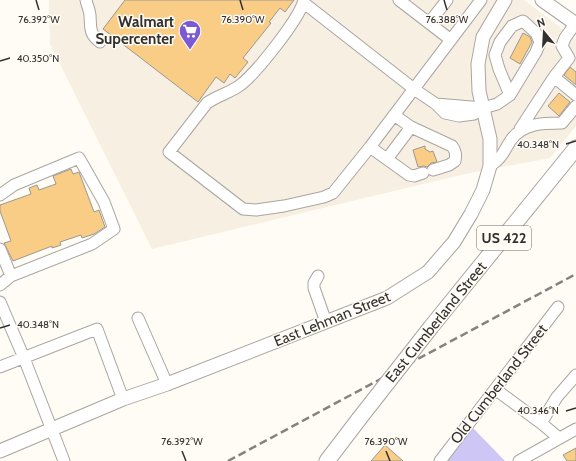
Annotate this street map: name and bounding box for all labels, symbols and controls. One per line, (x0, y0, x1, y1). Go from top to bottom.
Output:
north arrow (524, 12, 564, 52)
text: 76.392°W (18, 13, 60, 26)
place label: Walmart Supercenter (95, 13, 174, 48)
text: 76.390°W (222, 13, 265, 26)
text: 76.388°W (426, 13, 469, 26)
text: N (535, 15, 547, 30)
supermarket icon: Walmart Supercenter (177, 18, 203, 51)
text: 40.350°N (17, 52, 59, 65)
text: 40.348°N (517, 138, 559, 151)
road number: US 422 (477, 226, 531, 250)
street label: East Cumberland Street (382, 258, 490, 386)
street label: East Lehman Street (271, 287, 393, 351)
text: 40.348°N (17, 318, 59, 331)
street label: Old Cumberland Street (447, 321, 551, 447)
text: 40.346°N (517, 404, 559, 417)
text: 76.392°W (161, 435, 203, 448)
text: 76.390°W (365, 435, 408, 448)

